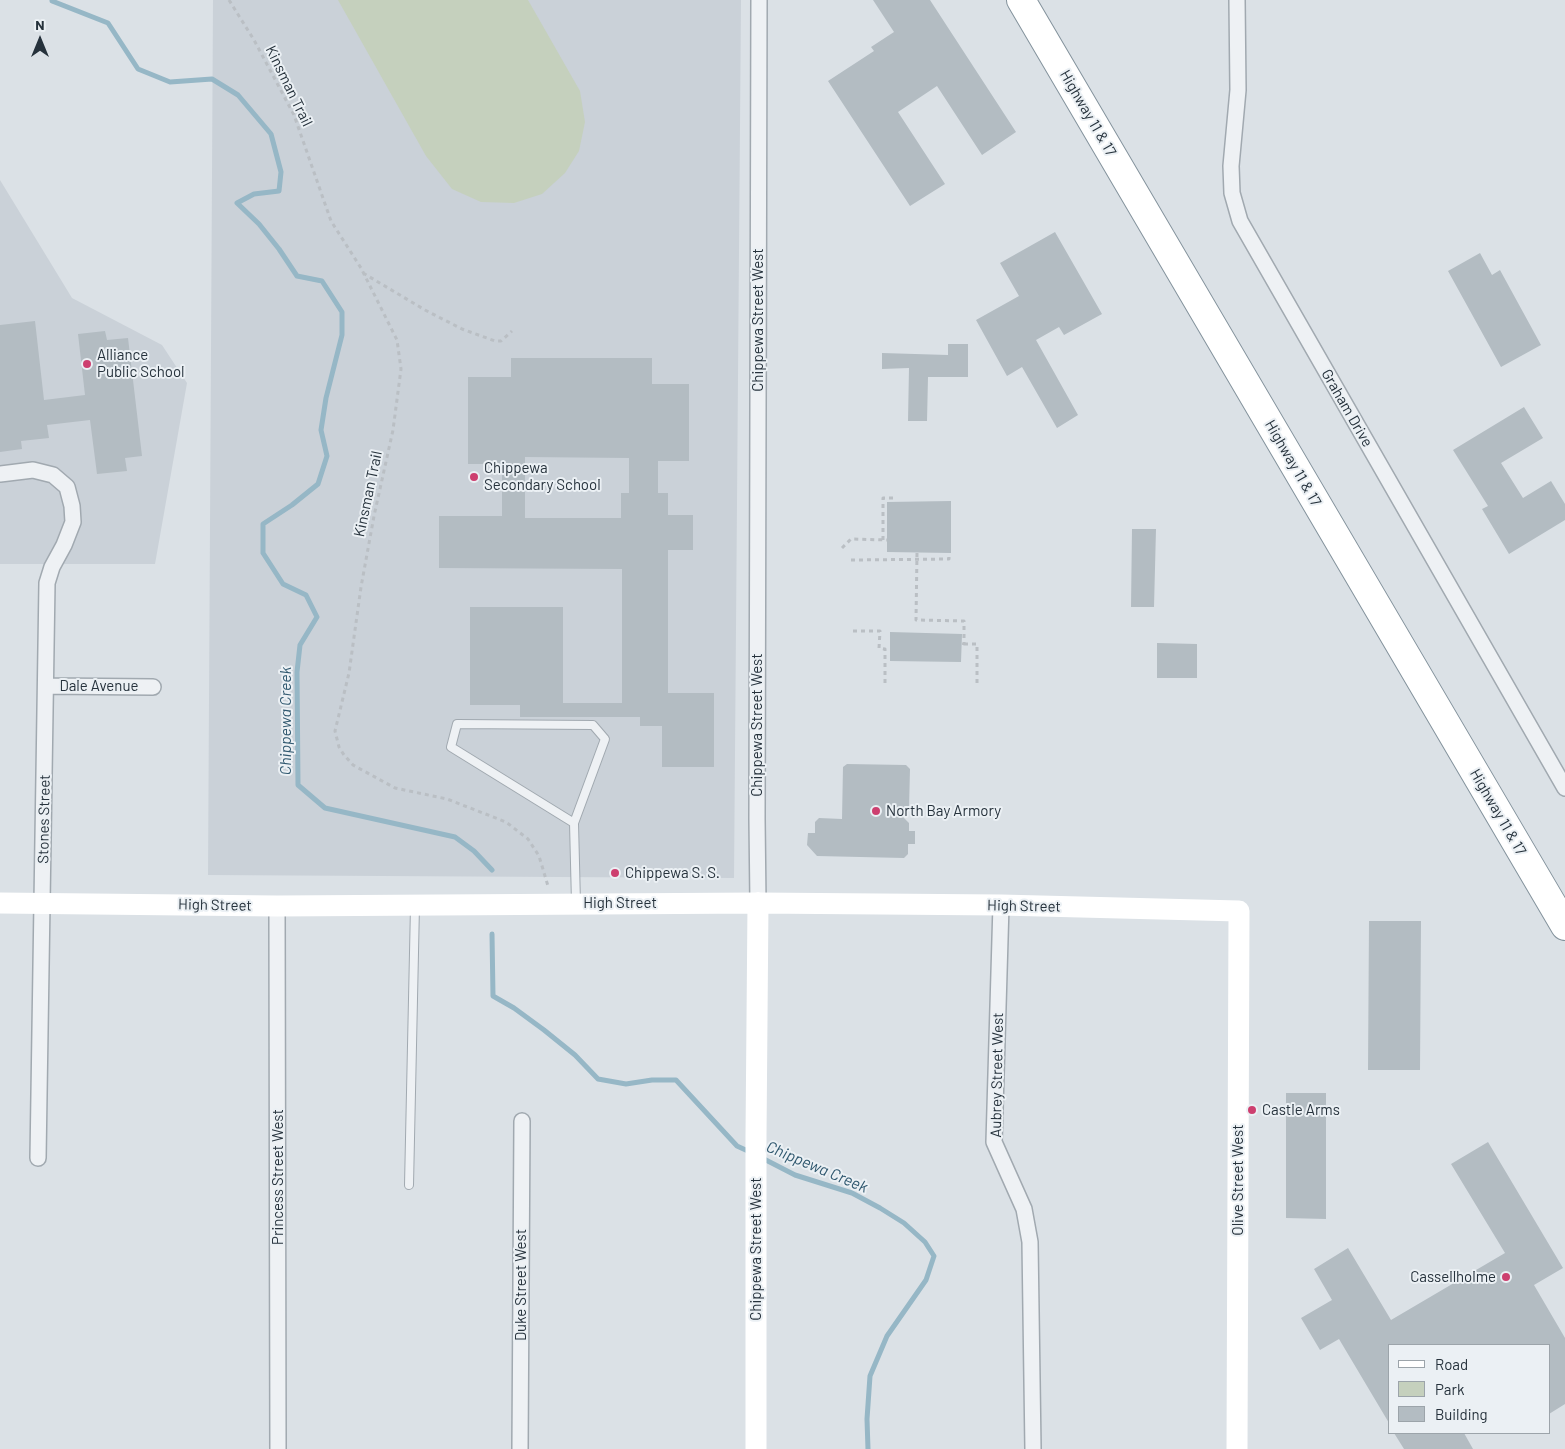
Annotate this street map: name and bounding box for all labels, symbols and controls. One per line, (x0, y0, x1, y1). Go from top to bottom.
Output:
north arrow (15, 15, 65, 65)
text: N (35, 16, 45, 33)
street label: Kinsman Trail (262, 43, 316, 129)
street label: Highway 11 & 17 (1056, 67, 1120, 159)
street label: Chippewa Street West (749, 248, 767, 392)
place label: Alliance Public School (97, 346, 185, 381)
marker: Alliance Public School (81, 358, 93, 370)
street label: Graham Drive (1317, 366, 1377, 450)
street label: Highway 11 & 17 (1261, 417, 1325, 509)
street label: Kinsman Trail (350, 449, 386, 539)
place label: Chippewa Secondary School (484, 459, 601, 494)
marker: Chippewa Secondary School (468, 471, 480, 483)
street label: Chippewa Street West (748, 653, 766, 797)
water label: Chippewa Creek (276, 667, 296, 775)
street label: Dale Avenue (60, 677, 138, 695)
street label: Highway 11 & 17 (1466, 766, 1530, 858)
street label: Stones Street (34, 774, 54, 864)
place label: North Bay Armory (886, 802, 1001, 820)
marker: North Bay Armory (870, 805, 882, 817)
place label: Chippewa S. S. (625, 864, 720, 882)
marker: Chippewa S. S. (609, 867, 621, 879)
street label: High Street (583, 894, 657, 912)
street label: High Street (178, 895, 252, 915)
street label: High Street (987, 896, 1061, 916)
street label: Aubrey Street West (987, 1012, 1007, 1138)
place label: Castle Arms (1262, 1101, 1340, 1119)
marker: Castle Arms (1246, 1104, 1258, 1116)
street label: Princess Street West (269, 1109, 287, 1245)
street label: Olive Street West (1229, 1124, 1247, 1236)
water label: Chippewa Creek (763, 1137, 871, 1197)
street label: Chippewa Street West (747, 1177, 765, 1321)
street label: Duke Street West (512, 1229, 530, 1341)
place label: Cassellholme (1410, 1268, 1496, 1286)
marker: Cassellholme (1500, 1271, 1512, 1283)
legend (1388, 1344, 1550, 1434)
text: Road (1435, 1355, 1468, 1373)
text: Park (1435, 1380, 1464, 1398)
text: Building (1435, 1405, 1488, 1423)

